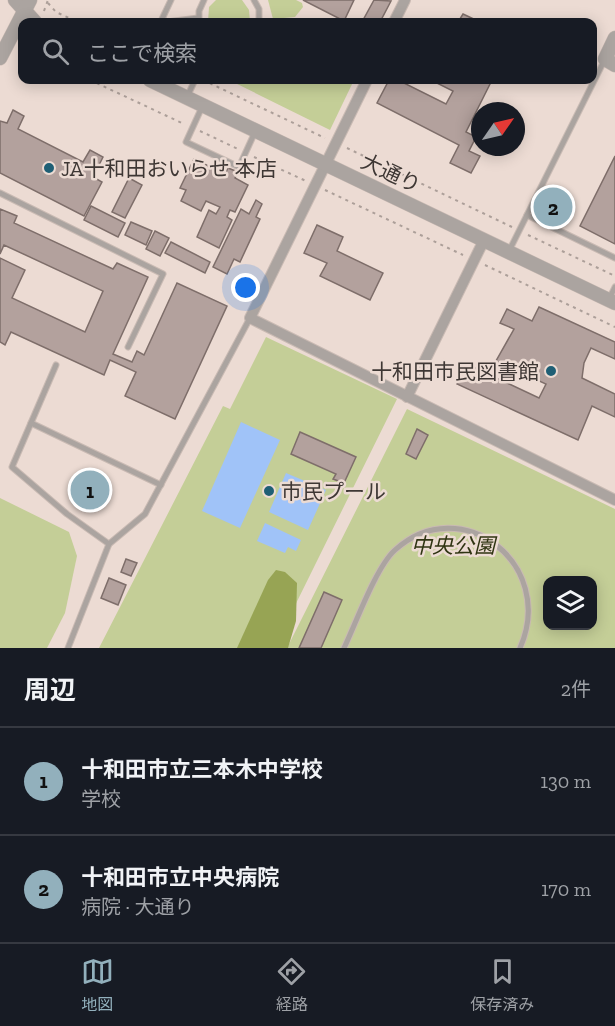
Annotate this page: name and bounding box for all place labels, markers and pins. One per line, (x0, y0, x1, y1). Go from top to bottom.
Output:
place label: JA十和田おいらせ 本店 (61, 156, 277, 181)
marker: JA十和田おいらせ 本店 (42, 161, 56, 175)
pin: 2 (534, 184, 572, 230)
place label: 十和田市民図書館 (371, 359, 539, 384)
marker: 十和田市民図書館 (544, 364, 558, 378)
pin: 1 (70, 468, 110, 512)
place label: 市民プール (281, 479, 386, 504)
marker: 市民プール (262, 484, 276, 498)

